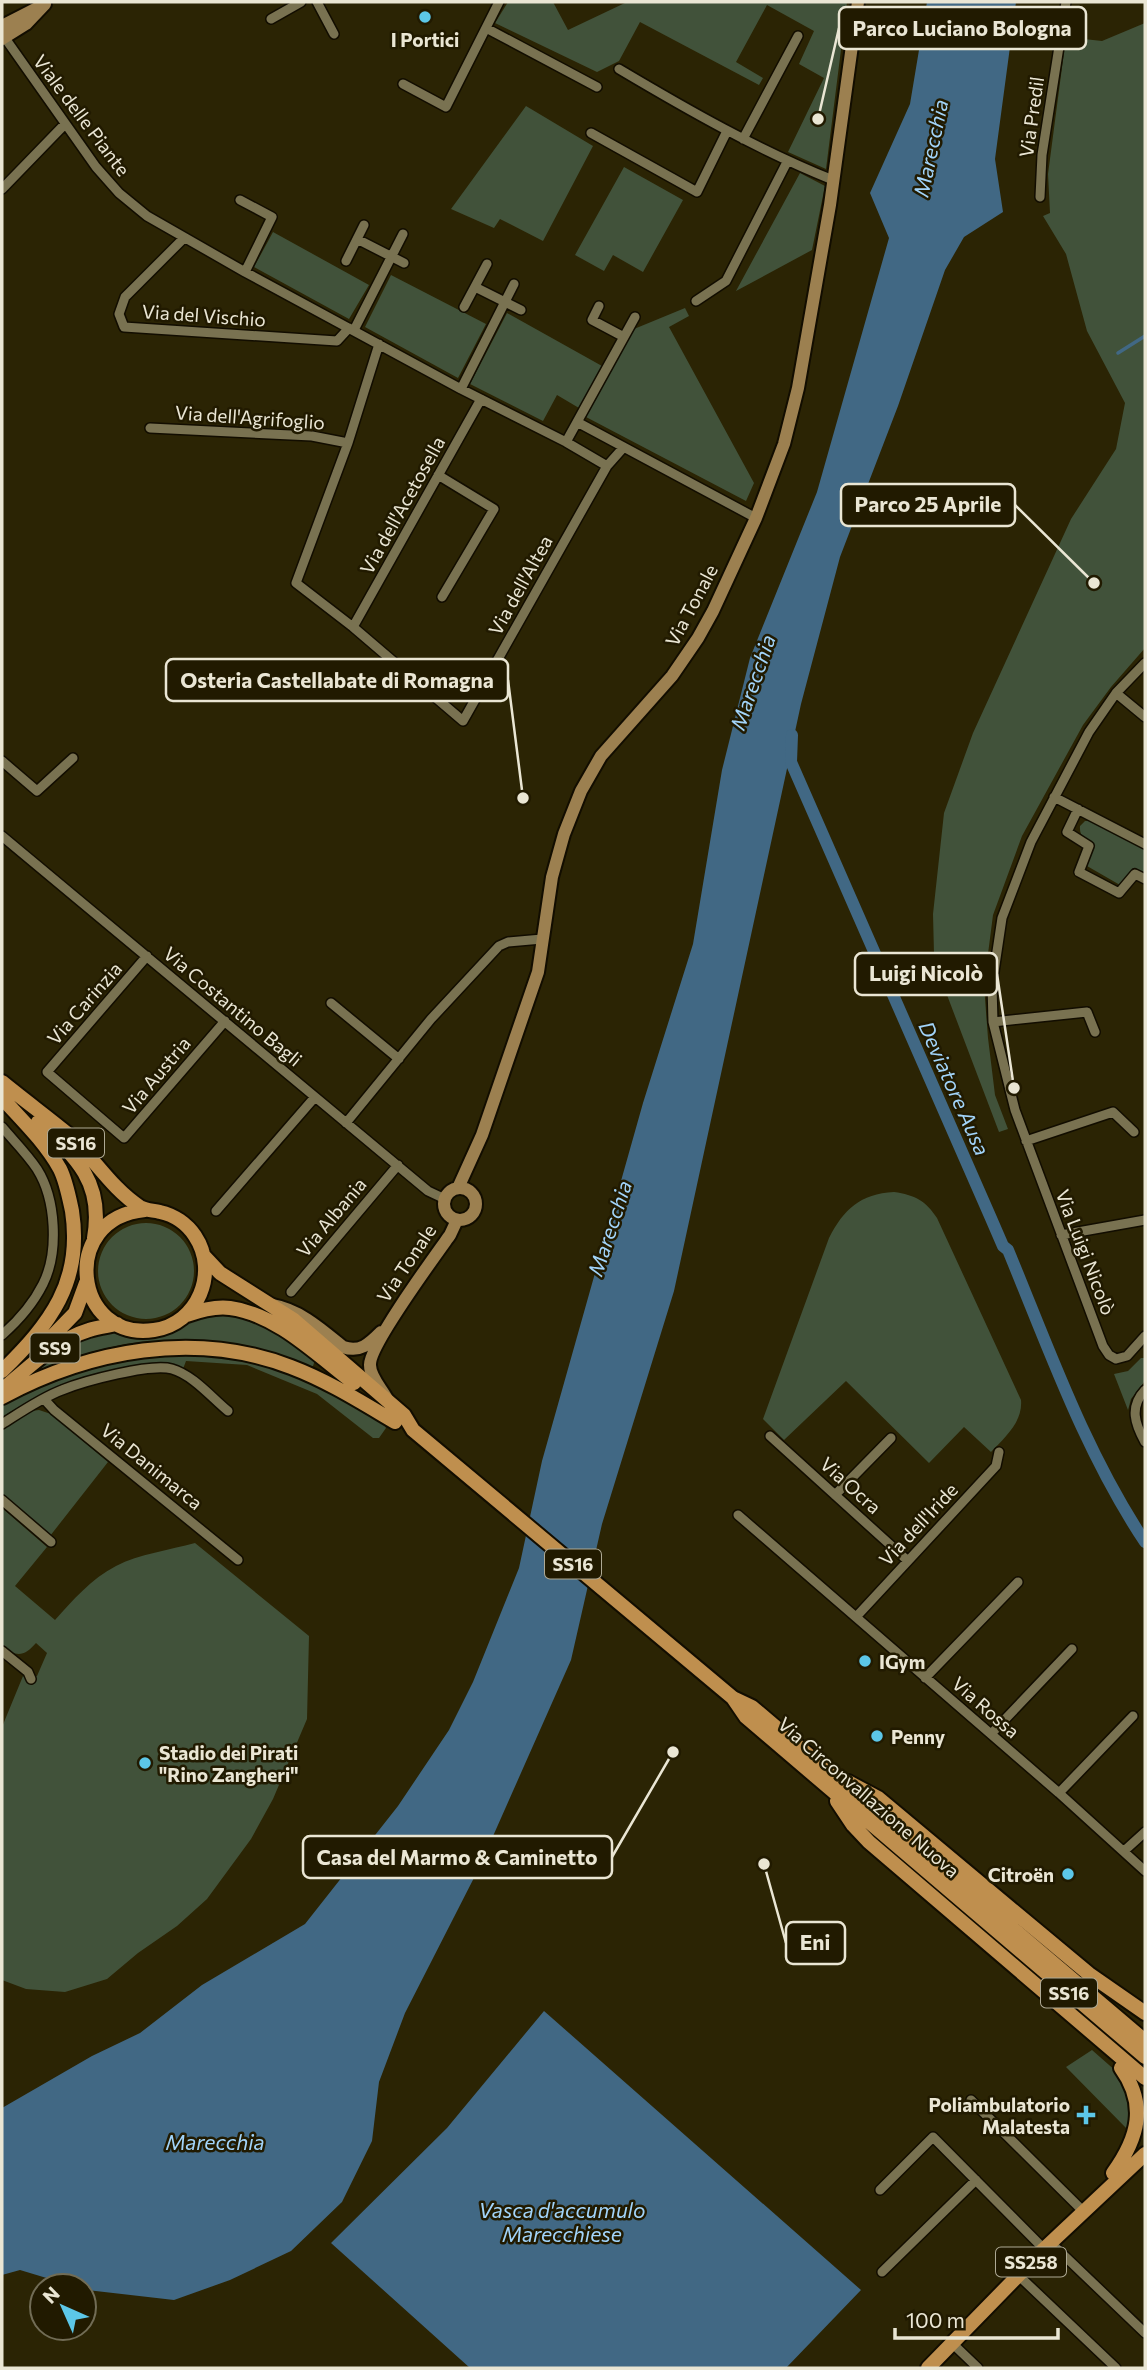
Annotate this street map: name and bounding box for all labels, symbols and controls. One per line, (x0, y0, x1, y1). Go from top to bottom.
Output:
callout: Parco Luciano Bologna (839, 7, 1086, 49)
marker: I Portici (417, 9, 433, 25)
text: Parco Luciano Bologna (852, 15, 1072, 40)
place label: I Portici (391, 28, 459, 51)
street label: Viale delle Piante (29, 50, 135, 180)
street label: Via Predil (1014, 75, 1048, 159)
water label: Marecchia (907, 97, 953, 199)
street label: Via del Vischio (141, 299, 267, 331)
street label: Via dell'Agrifoglio (174, 400, 326, 434)
street label: Via dell'Acetosella (355, 432, 449, 578)
callout: Parco 25 Aprile (841, 484, 1015, 526)
text: Parco 25 Aprile (855, 491, 1001, 516)
street label: Via dell'Altea (483, 531, 557, 639)
street label: Via Tonale (660, 560, 722, 650)
water label: Marecchia (724, 631, 780, 733)
callout: Osteria Castellabate di Romagna (166, 659, 508, 701)
text: Osteria Castellabate di Romagna (180, 667, 494, 692)
street label: Via Costantino Bagli (159, 941, 307, 1071)
callout: Luigi Nicolò (855, 953, 997, 995)
street label: Via Carinzia (42, 957, 126, 1049)
text: Luigi Nicolò (869, 960, 983, 985)
water label: Deviatore Ausa (914, 1017, 996, 1159)
street label: Via Austria (117, 1032, 195, 1118)
road number: SS16 (48, 1128, 104, 1158)
street label: Via Albania (291, 1173, 371, 1261)
water label: Marecchia (582, 1177, 636, 1279)
street label: Via Luigi Nicolò (1051, 1186, 1121, 1318)
street label: Via Tonale (372, 1220, 440, 1306)
road number: SS9 (30, 1334, 80, 1363)
street label: Via Danimarca (96, 1418, 208, 1514)
street label: Via Ocra (816, 1452, 886, 1518)
street label: Via dell'Iride (874, 1478, 962, 1570)
road number: SS16 (545, 1549, 601, 1578)
place label: IGym (879, 1650, 925, 1673)
marker: IGym (857, 1653, 873, 1669)
street label: Via Rossa (948, 1671, 1024, 1743)
street label: Via Circonvallazione Nuova (774, 1712, 964, 1882)
place label: Penny (891, 1725, 946, 1748)
marker: Penny (869, 1728, 885, 1744)
place label: Stadio dei Pirati "Rino Zangheri" (159, 1741, 299, 1786)
marker: Stadio dei Pirati "Rino Zangheri" (137, 1755, 153, 1771)
callout: Casa del Marmo & Caminetto (303, 1836, 612, 1878)
text: Casa del Marmo & Caminetto (317, 1844, 597, 1869)
place label: Citroën (988, 1863, 1054, 1886)
marker: Citroën (1060, 1866, 1076, 1882)
callout: Eni (786, 1922, 845, 1964)
text: Eni (800, 1929, 830, 1954)
road number: SS16 (1041, 1979, 1097, 2008)
place label: Poliambulatorio Malatesta (928, 2093, 1070, 2138)
marker: Poliambulatorio Malatesta (1076, 2105, 1096, 2125)
water label: Marecchia (165, 2129, 265, 2154)
water label: Vasca d'accumulo Marecchiese (478, 2197, 646, 2246)
road number: SS258 (996, 2248, 1066, 2276)
north arrow (28, 2272, 98, 2342)
text: N (37, 2281, 64, 2308)
scale bar (895, 2296, 1058, 2340)
text: 100 m (906, 2307, 965, 2332)

